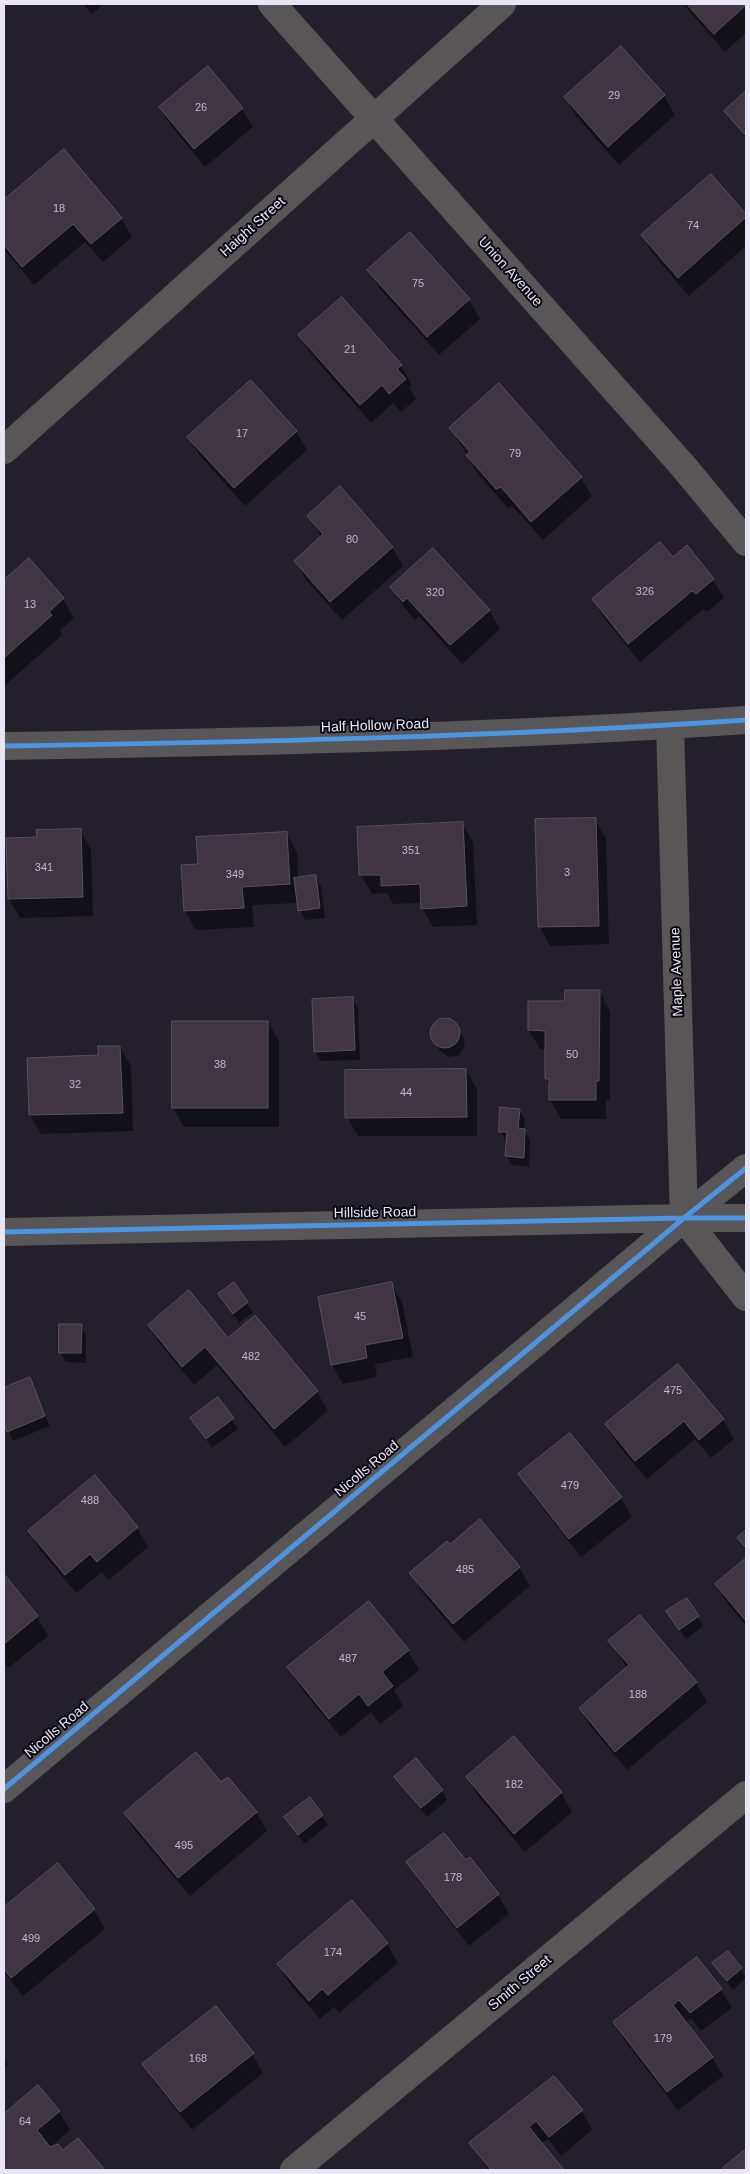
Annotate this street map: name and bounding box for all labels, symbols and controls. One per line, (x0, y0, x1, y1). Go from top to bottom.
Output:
house number: 29 (608, 89, 620, 103)
house number: 26 (195, 101, 207, 115)
street label: Haight Street (217, 193, 289, 261)
house number: 18 (53, 202, 65, 216)
house number: 74 (687, 219, 699, 233)
street label: Union Avenue (474, 234, 546, 310)
house number: 75 (412, 277, 424, 291)
house number: 21 (344, 343, 356, 357)
house number: 17 (236, 427, 248, 441)
house number: 79 (509, 447, 521, 461)
house number: 80 (346, 533, 358, 547)
house number: 326 (636, 585, 654, 599)
house number: 320 (426, 586, 444, 600)
house number: 13 (24, 598, 36, 612)
street label: Half Hollow Road (321, 716, 429, 736)
house number: 351 (402, 844, 420, 858)
house number: 341 (35, 861, 53, 875)
house number: 3 (564, 866, 570, 880)
house number: 349 (226, 868, 244, 882)
street label: Maple Avenue (667, 927, 687, 1017)
house number: 50 (566, 1048, 578, 1062)
house number: 38 (214, 1058, 226, 1072)
house number: 32 (69, 1078, 81, 1092)
house number: 44 (400, 1086, 412, 1100)
street label: Hillside Road (334, 1204, 416, 1222)
house number: 45 (354, 1310, 366, 1324)
house number: 482 (242, 1350, 260, 1364)
house number: 475 (664, 1384, 682, 1398)
street label: Nicolls Road (332, 1437, 402, 1501)
house number: 479 (561, 1479, 579, 1493)
house number: 488 (81, 1494, 99, 1508)
house number: 485 (456, 1563, 474, 1577)
house number: 487 (339, 1652, 357, 1666)
house number: 188 (629, 1688, 647, 1702)
street label: Nicolls Road (22, 1698, 92, 1762)
house number: 182 (505, 1778, 523, 1792)
house number: 495 (175, 1839, 193, 1853)
house number: 178 (444, 1871, 462, 1885)
house number: 499 (22, 1932, 40, 1946)
house number: 174 (324, 1946, 342, 1960)
street label: Smith Street (485, 1952, 555, 2014)
house number: 179 (654, 2032, 672, 2046)
house number: 168 (189, 2052, 207, 2066)
house number: 64 (19, 2115, 31, 2129)

